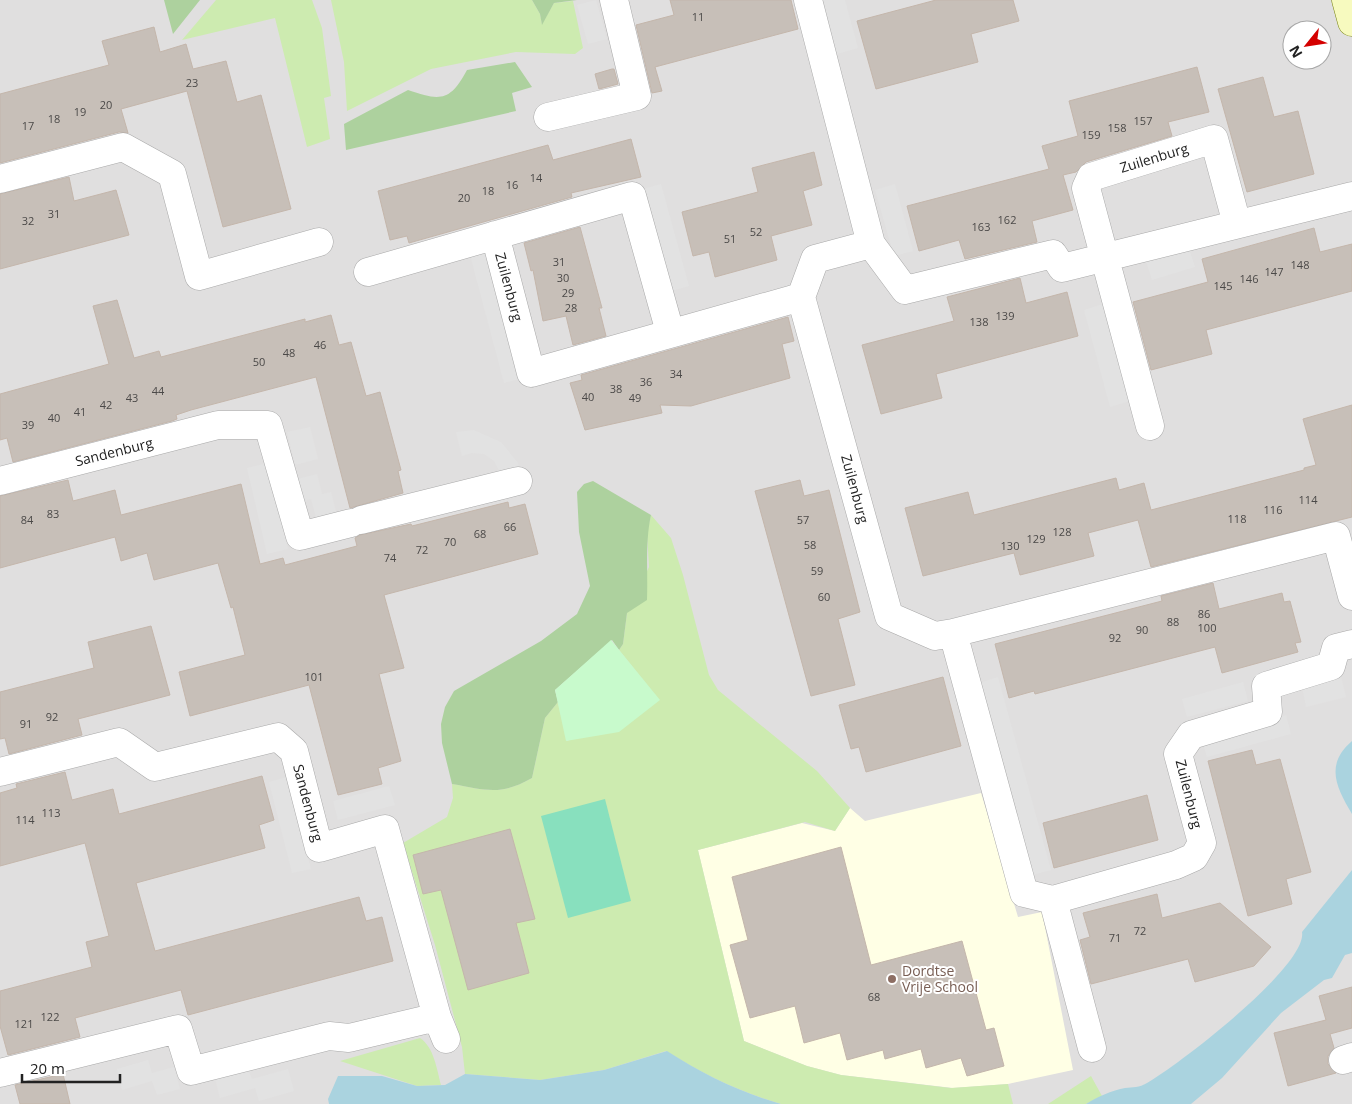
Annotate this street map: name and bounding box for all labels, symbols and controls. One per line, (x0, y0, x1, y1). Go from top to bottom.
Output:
house number: 11 (692, 9, 704, 24)
north arrow (1282, 20, 1332, 70)
text: N (1284, 42, 1306, 61)
house number: 23 (186, 75, 198, 90)
house number: 20 (100, 97, 112, 112)
house number: 19 (74, 104, 86, 119)
house number: 18 (48, 111, 60, 126)
house number: 157 (1134, 113, 1152, 128)
house number: 17 (22, 118, 34, 133)
house number: 158 (1108, 120, 1126, 135)
house number: 159 (1082, 127, 1100, 142)
street label: Zuilenburg (1117, 138, 1191, 177)
house number: 14 (530, 170, 543, 185)
house number: 16 (506, 177, 518, 192)
house number: 18 (482, 183, 494, 198)
house number: 20 (458, 190, 470, 205)
house number: 31 (48, 206, 60, 221)
house number: 162 (998, 212, 1016, 227)
house number: 32 (22, 213, 34, 228)
house number: 163 (972, 219, 990, 234)
house number: 52 (750, 224, 762, 239)
house number: 51 (724, 231, 736, 246)
street label: Zuilenburg (491, 250, 528, 324)
house number: 31 (553, 254, 565, 269)
house number: 148 (1291, 257, 1309, 272)
house number: 147 (1265, 264, 1283, 279)
house number: 30 (557, 270, 569, 285)
house number: 146 (1240, 271, 1258, 286)
house number: 145 (1214, 278, 1232, 293)
house number: 29 (562, 285, 574, 300)
house number: 28 (565, 300, 577, 315)
house number: 139 (996, 308, 1014, 323)
house number: 138 (970, 314, 988, 329)
house number: 46 (314, 337, 326, 352)
house number: 48 (283, 345, 295, 360)
house number: 50 (253, 354, 265, 369)
house number: 34 (670, 366, 683, 381)
house number: 36 (640, 374, 652, 389)
house number: 38 (610, 381, 622, 396)
house number: 44 (152, 383, 165, 398)
house number: 40 (582, 389, 594, 404)
house number: 43 (126, 390, 138, 405)
house number: 49 (629, 390, 641, 405)
house number: 42 (100, 397, 112, 412)
house number: 41 (74, 404, 86, 419)
house number: 40 (48, 410, 60, 425)
house number: 39 (22, 417, 34, 432)
street label: Sandenburg (73, 433, 155, 470)
street label: Zuilenburg (837, 452, 874, 526)
house number: 114 (1299, 492, 1318, 507)
house number: 116 (1264, 502, 1282, 517)
house number: 83 (47, 506, 59, 521)
house number: 118 (1228, 511, 1246, 526)
house number: 84 (21, 512, 34, 527)
house number: 57 (797, 512, 809, 527)
house number: 66 (504, 519, 516, 534)
house number: 128 (1053, 524, 1071, 539)
house number: 68 (474, 526, 486, 541)
house number: 129 (1027, 531, 1045, 546)
house number: 70 (444, 534, 456, 549)
house number: 58 (804, 537, 816, 552)
house number: 130 (1001, 538, 1019, 553)
house number: 72 (416, 542, 428, 557)
house number: 74 (384, 550, 397, 565)
house number: 59 (811, 563, 823, 578)
house number: 60 (818, 589, 830, 604)
house number: 86 (1198, 606, 1210, 621)
house number: 88 (1167, 614, 1179, 629)
house number: 100 (1198, 620, 1216, 635)
house number: 90 (1136, 622, 1148, 637)
house number: 92 (1109, 630, 1121, 645)
house number: 101 (305, 669, 323, 684)
house number: 92 (46, 709, 58, 724)
house number: 91 (20, 716, 32, 731)
street label: Zuilenburg (1172, 757, 1207, 831)
street label: Sandenburg (289, 762, 328, 844)
house number: 113 (42, 805, 60, 820)
house number: 114 (16, 812, 35, 827)
house number: 72 (1134, 923, 1146, 938)
house number: 71 (1109, 930, 1121, 945)
place label: Dordtse Vrije School (902, 961, 978, 996)
marker: Dordtse Vrije School (886, 973, 898, 985)
house number: 68 (868, 989, 880, 1004)
house number: 122 (41, 1009, 59, 1024)
house number: 121 (15, 1016, 33, 1031)
scale bar (22, 1052, 120, 1084)
text: 20 m (30, 1058, 65, 1078)

